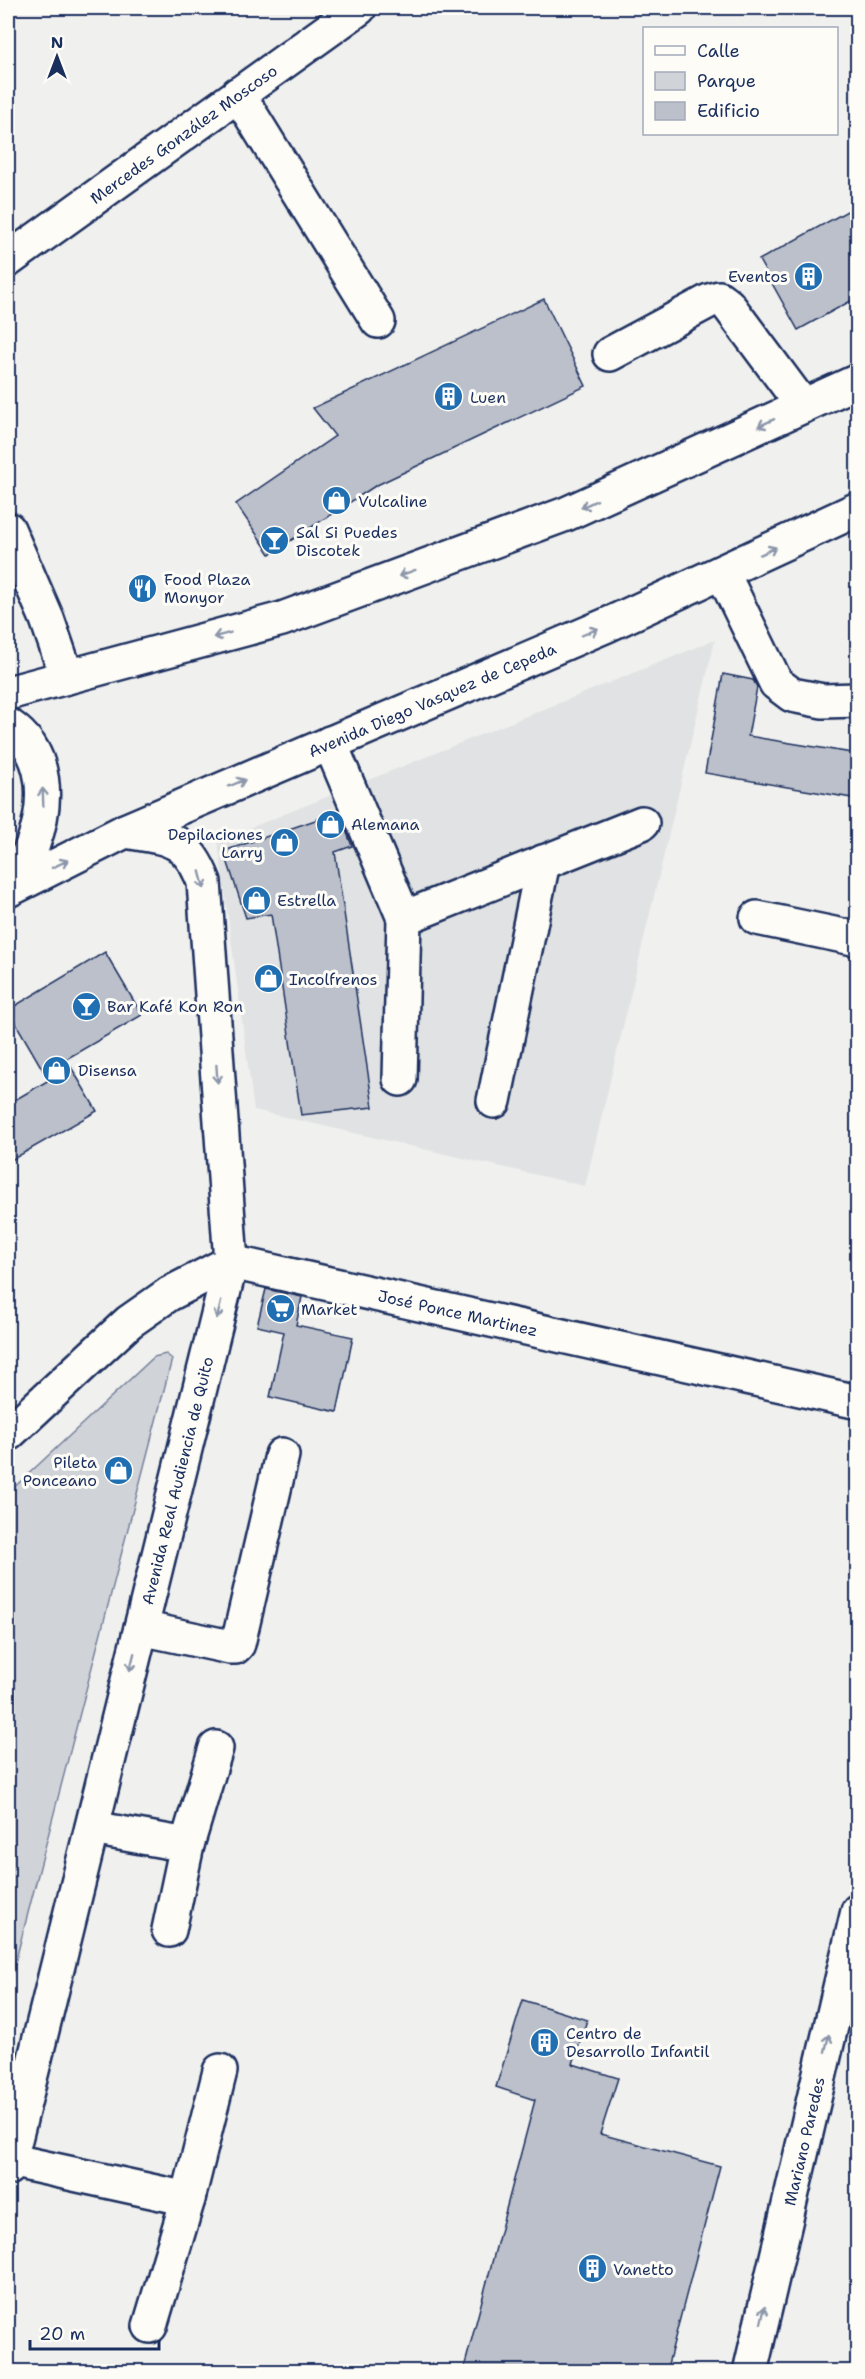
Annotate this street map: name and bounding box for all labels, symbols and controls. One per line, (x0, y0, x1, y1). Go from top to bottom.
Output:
north arrow (27, 27, 87, 87)
legend (643, 27, 838, 135)
text: N (51, 32, 63, 53)
text: Calle (697, 39, 740, 63)
street label: Mercedes González Moscoso (86, 60, 282, 209)
text: Parque (697, 69, 756, 93)
text: Edificio (697, 99, 760, 123)
building icon: Eventos (793, 260, 825, 292)
place label: Eventos (728, 266, 788, 287)
building icon: Luen (433, 381, 465, 413)
place label: Luen (470, 387, 506, 408)
one-way arrow (758, 417, 776, 429)
shop icon: Vulcaline (321, 485, 353, 517)
place label: Vulcaline (358, 491, 428, 512)
one-way arrow (580, 498, 598, 510)
place label: Sal Si Puedes Discotek (296, 522, 398, 561)
bar icon: Sal Si Puedes Discotek (259, 525, 291, 557)
one-way arrow (758, 544, 776, 556)
one-way arrow (398, 568, 416, 579)
place label: Food Plaza Monyor (164, 569, 250, 608)
restaurant icon: Food Plaza Monyor (127, 572, 159, 604)
one-way arrow (581, 626, 599, 637)
one-way arrow (213, 630, 232, 641)
street label: Avenida Diego Vasquez de Cepeda (305, 638, 559, 762)
one-way arrow (228, 777, 246, 788)
one-way arrow (37, 787, 48, 807)
shop icon: Alemana (314, 808, 346, 840)
place label: Alemana (351, 814, 420, 835)
place label: Depilaciones Larry (168, 824, 263, 863)
shop icon: Depilaciones Larry (268, 827, 300, 859)
one-way arrow (50, 857, 68, 869)
one-way arrow (197, 870, 208, 889)
shop icon: Estrella (240, 884, 272, 916)
place label: Estrella (277, 890, 336, 911)
shop icon: Incolfrenos (252, 963, 284, 995)
place label: Incolfrenos (289, 969, 378, 990)
bar icon: Bar Kafé Kon Ron (70, 990, 102, 1022)
place label: Bar Kafé Kon Ron (107, 996, 243, 1017)
shop icon: Disensa (41, 1054, 73, 1086)
place label: Disensa (78, 1060, 137, 1081)
one-way arrow (212, 1064, 223, 1084)
street label: José Ponce Martinez (376, 1285, 540, 1341)
supermarket icon: Market (264, 1293, 296, 1325)
place label: Market (301, 1299, 358, 1320)
one-way arrow (213, 1300, 224, 1319)
street label: Avenida Real Audiencia de Quito (137, 1354, 218, 1607)
place label: Pileta Ponceano (23, 1452, 97, 1491)
shop icon: Pileta Ponceano (102, 1455, 134, 1487)
one-way arrow (126, 1652, 138, 1671)
place label: Centro de Desarrollo Infantil (566, 2023, 709, 2062)
building icon: Centro de Desarrollo Infantil (529, 2026, 561, 2058)
one-way arrow (821, 2034, 833, 2053)
street label: Mariano Paredes (779, 2075, 830, 2208)
building icon: Vanetto (576, 2253, 608, 2285)
place label: Vanetto (613, 2259, 674, 2280)
one-way arrow (758, 2305, 769, 2325)
scale bar (30, 2313, 159, 2351)
text: 20 m (39, 2322, 85, 2346)

